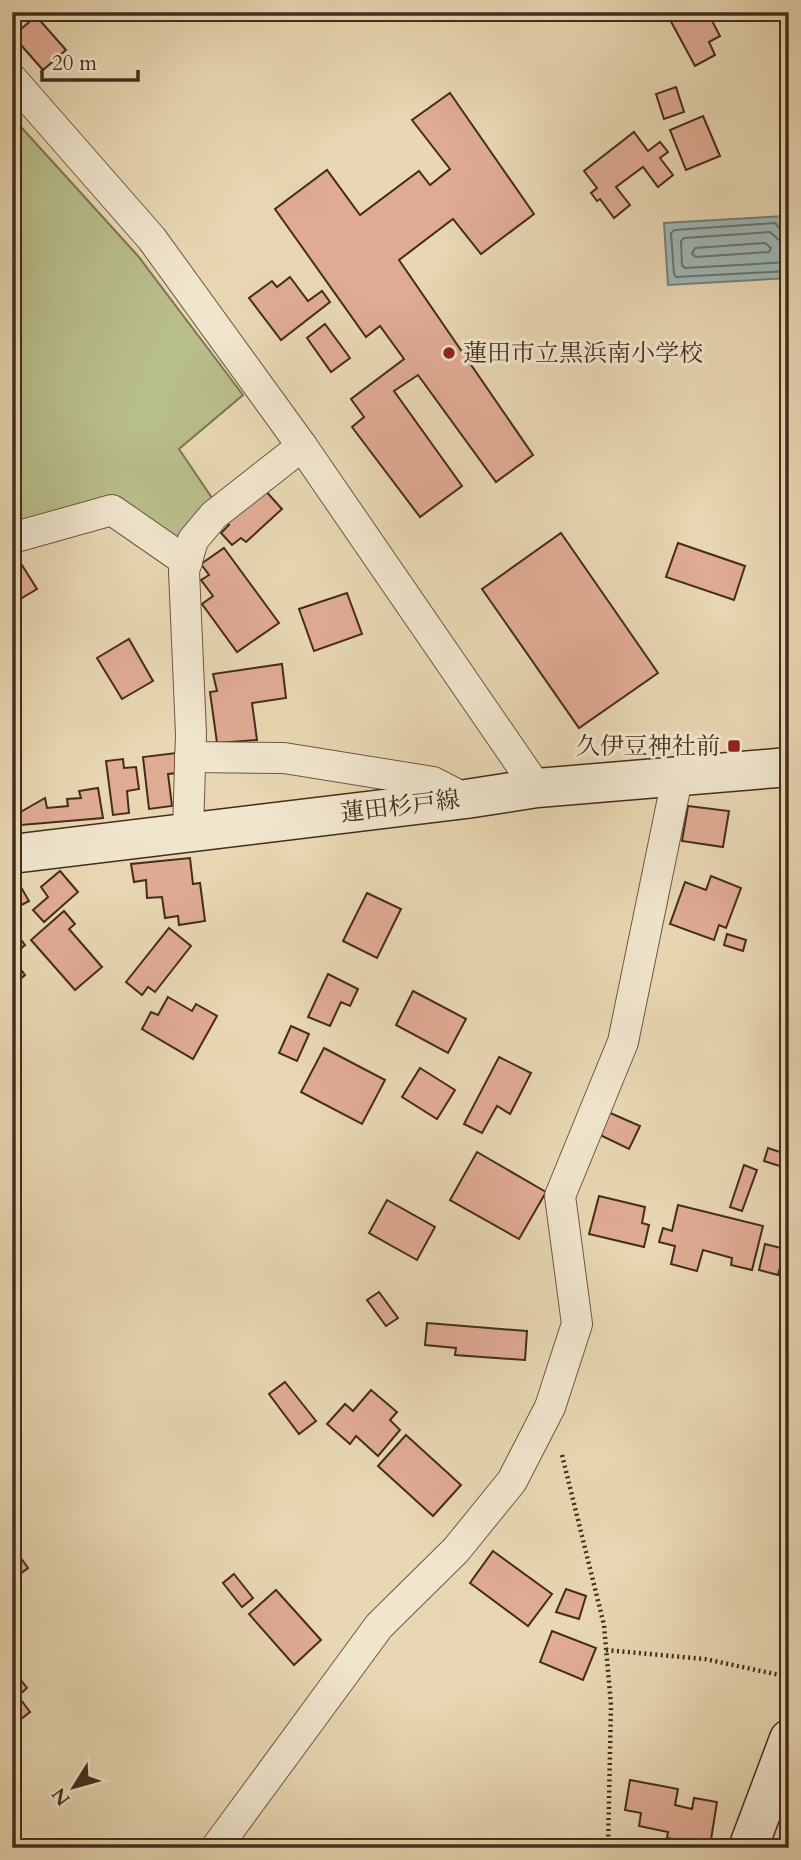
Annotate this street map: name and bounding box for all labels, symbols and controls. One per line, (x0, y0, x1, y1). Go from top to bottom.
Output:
scale bar (42, 38, 138, 82)
text: 20 m (52, 49, 97, 78)
place label: 蓮田市立黒浜南小学校 (463, 337, 703, 370)
marker: 蓮田市立黒浜南小学校 (441, 345, 457, 361)
place label: 久伊豆神社前 (576, 730, 720, 763)
marker: 久伊豆神社前 (726, 738, 742, 754)
street label: 蓮田杉戸線 (338, 783, 462, 830)
north arrow (38, 1752, 108, 1822)
text: N (46, 1782, 77, 1811)

